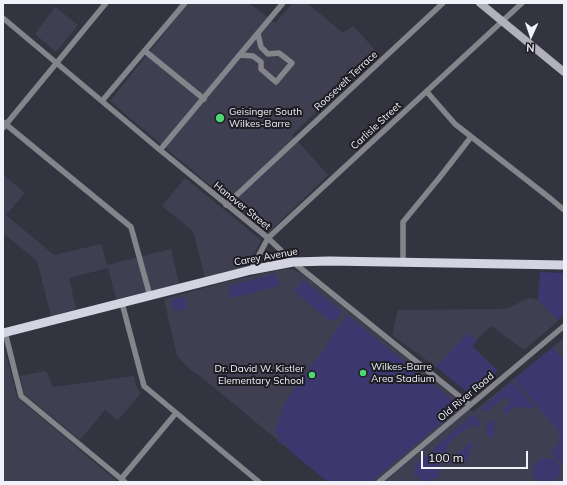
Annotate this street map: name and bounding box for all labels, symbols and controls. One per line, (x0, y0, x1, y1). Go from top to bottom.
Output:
north arrow (511, 16, 551, 56)
text: N (526, 41, 535, 55)
street label: Roosevelt Terrace (312, 49, 380, 113)
street label: Carlisle Street (348, 100, 404, 152)
place label: Geisinger South Wilkes-Barre (229, 106, 302, 130)
marker: Geisinger South Wilkes-Barre (214, 112, 226, 124)
street label: Hanover Street (211, 179, 273, 233)
street label: Carey Avenue (233, 246, 299, 268)
place label: Wilkes-Barre Area Stadium (371, 361, 435, 384)
place label: Dr. David W. Kistler Elementary School (214, 363, 304, 386)
marker: Wilkes-Barre Area Stadium (358, 368, 368, 378)
marker: Dr. David W. Kistler Elementary School (307, 370, 317, 380)
street label: Old River Road (436, 370, 496, 424)
scale bar (423, 443, 530, 469)
text: 100 m (428, 450, 463, 465)

